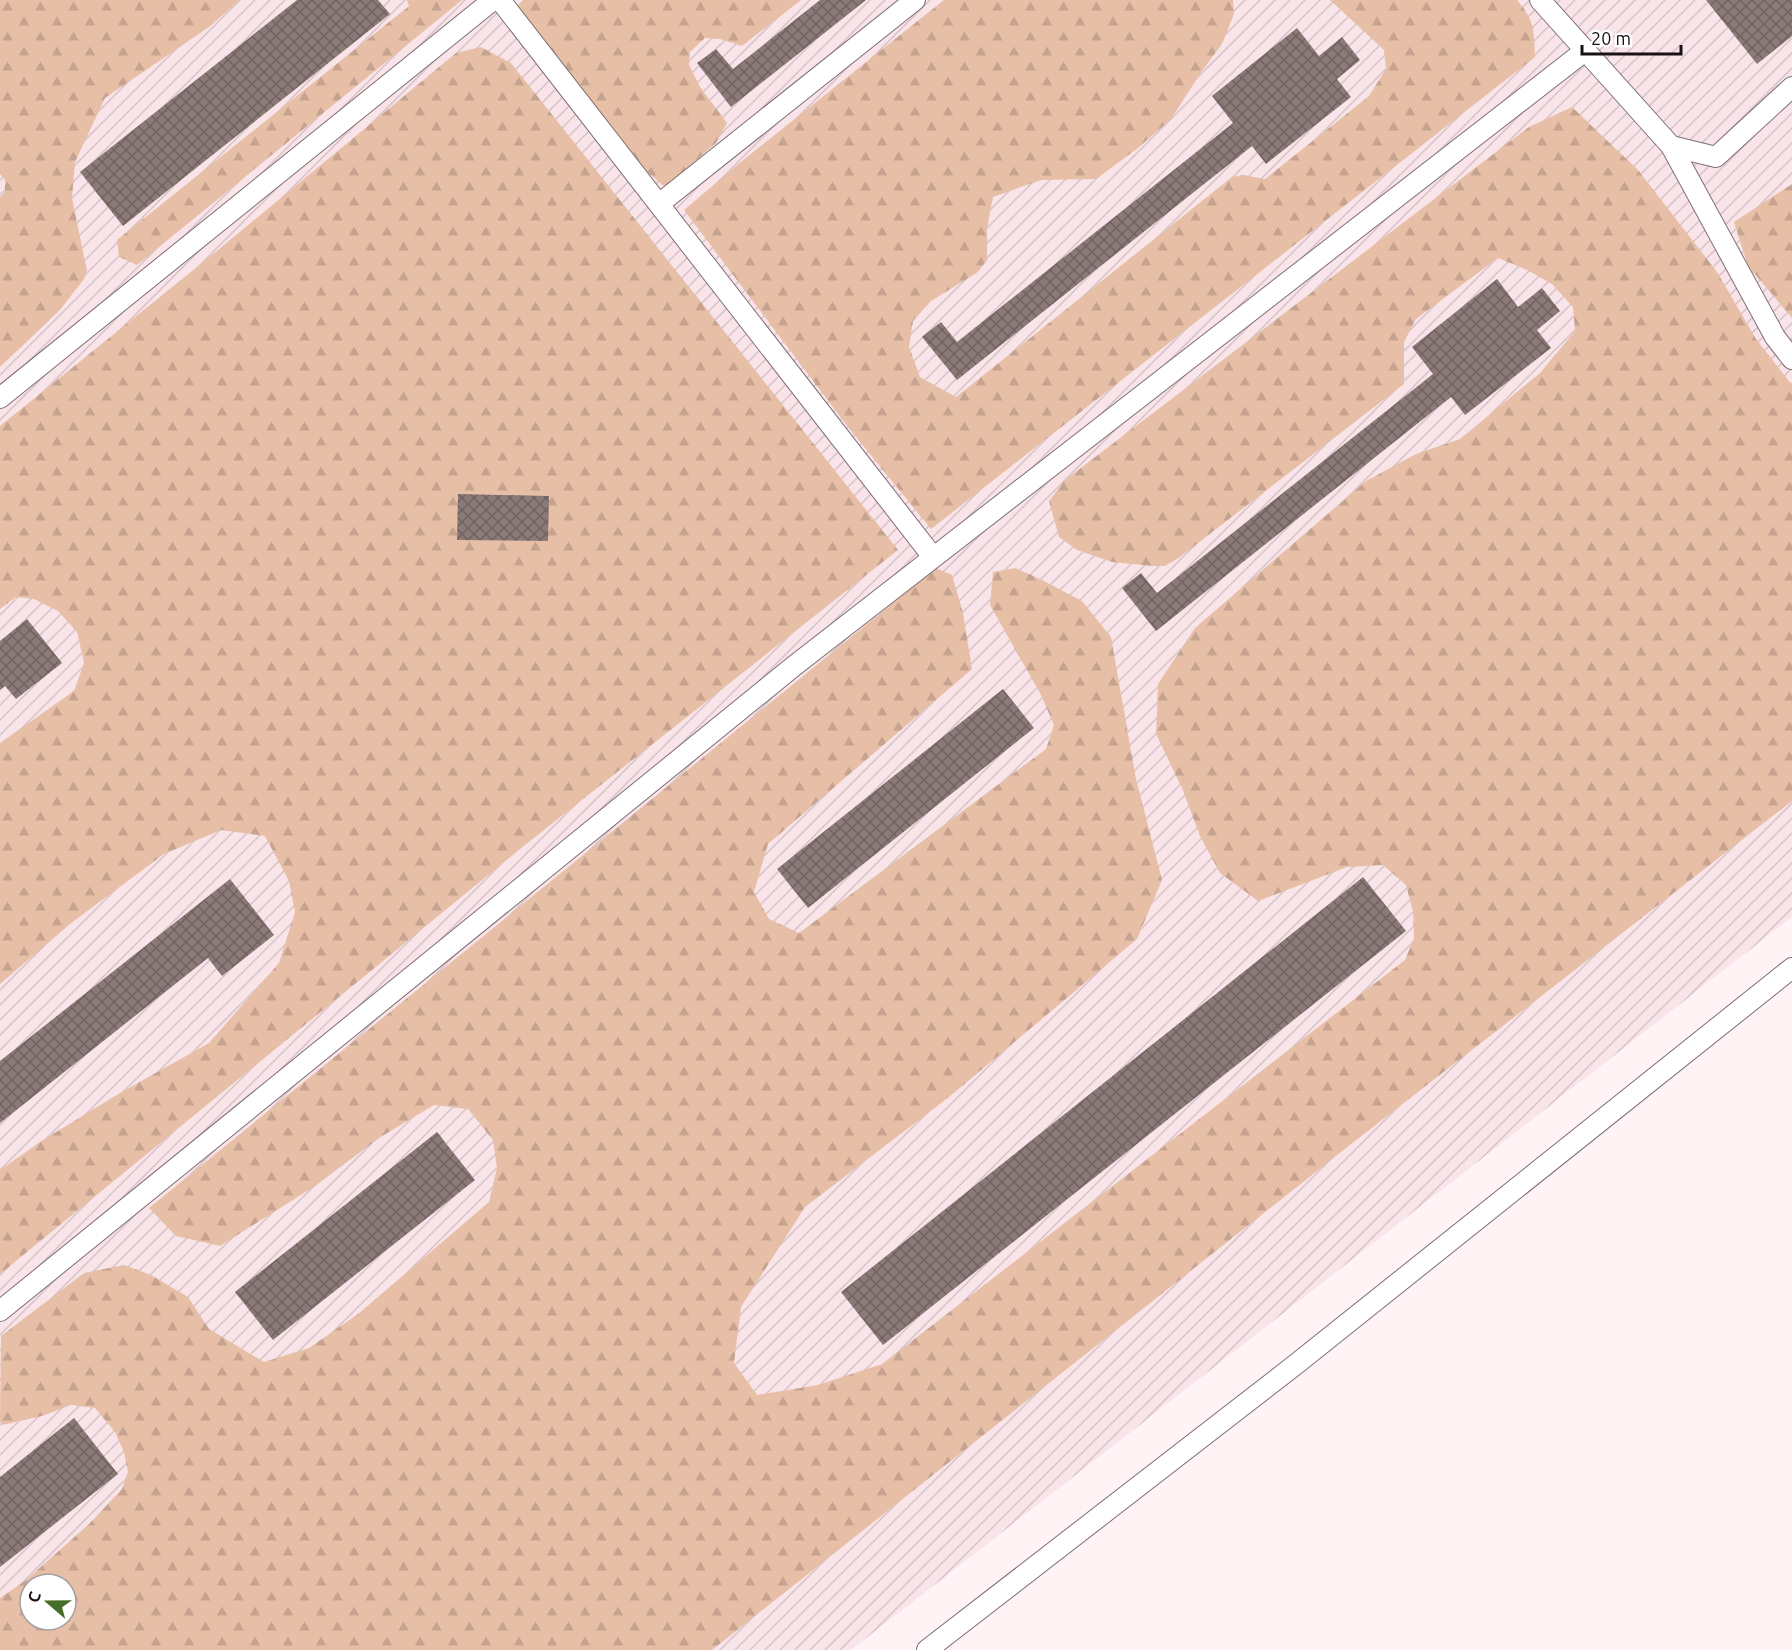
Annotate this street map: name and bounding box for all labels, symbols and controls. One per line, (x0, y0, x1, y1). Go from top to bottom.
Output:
scale bar (1582, 18, 1681, 56)
text: 20 m (1591, 28, 1631, 48)
north arrow (18, 1572, 78, 1632)
text: С (24, 1589, 44, 1605)

